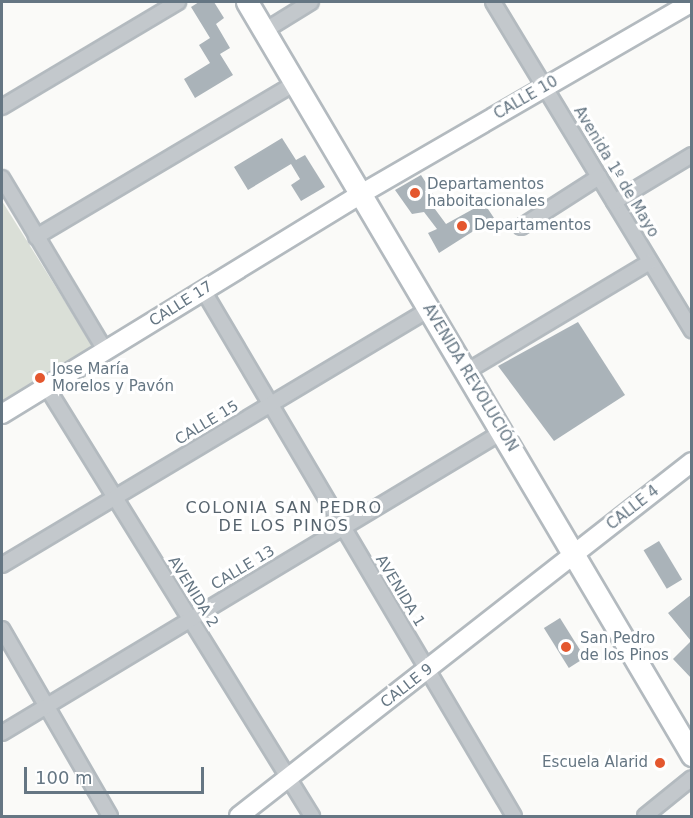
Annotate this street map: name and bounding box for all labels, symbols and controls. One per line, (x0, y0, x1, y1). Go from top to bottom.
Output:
street label: CALLE 10 (491, 73, 561, 123)
street label: Avenida 1º de Mayo (570, 103, 662, 241)
place label: Departamentos haboitacionales (427, 175, 545, 210)
marker: Departamentos haboitacionales (408, 186, 422, 200)
place label: Departamentos (474, 217, 591, 235)
marker: Departamentos (455, 219, 469, 233)
street label: CALLE 17 (146, 278, 216, 330)
street label: AVENIDA REVOLUCIÓN (419, 301, 521, 455)
place label: Jose María Morelos y Pavón (52, 360, 174, 395)
marker: Jose María Morelos y Pavón (33, 371, 47, 385)
street label: CALLE 15 (172, 397, 242, 449)
street label: CALLE 4 (603, 482, 663, 534)
district label: COLONIA SAN PEDRO DE LOS PINOS (185, 498, 383, 536)
street label: CALLE 13 (208, 542, 278, 594)
street label: AVENIDA 1 (372, 552, 428, 630)
street label: AVENIDA 2 (164, 553, 222, 631)
place label: San Pedro de los Pinos (580, 629, 669, 664)
marker: San Pedro de los Pinos (557, 638, 575, 656)
street label: CALLE 9 (377, 660, 437, 712)
place label: Escuela Alarid (542, 754, 648, 772)
scale bar (27, 755, 207, 793)
marker: Escuela Alarid (653, 756, 667, 770)
text: 100 m (35, 767, 93, 788)

